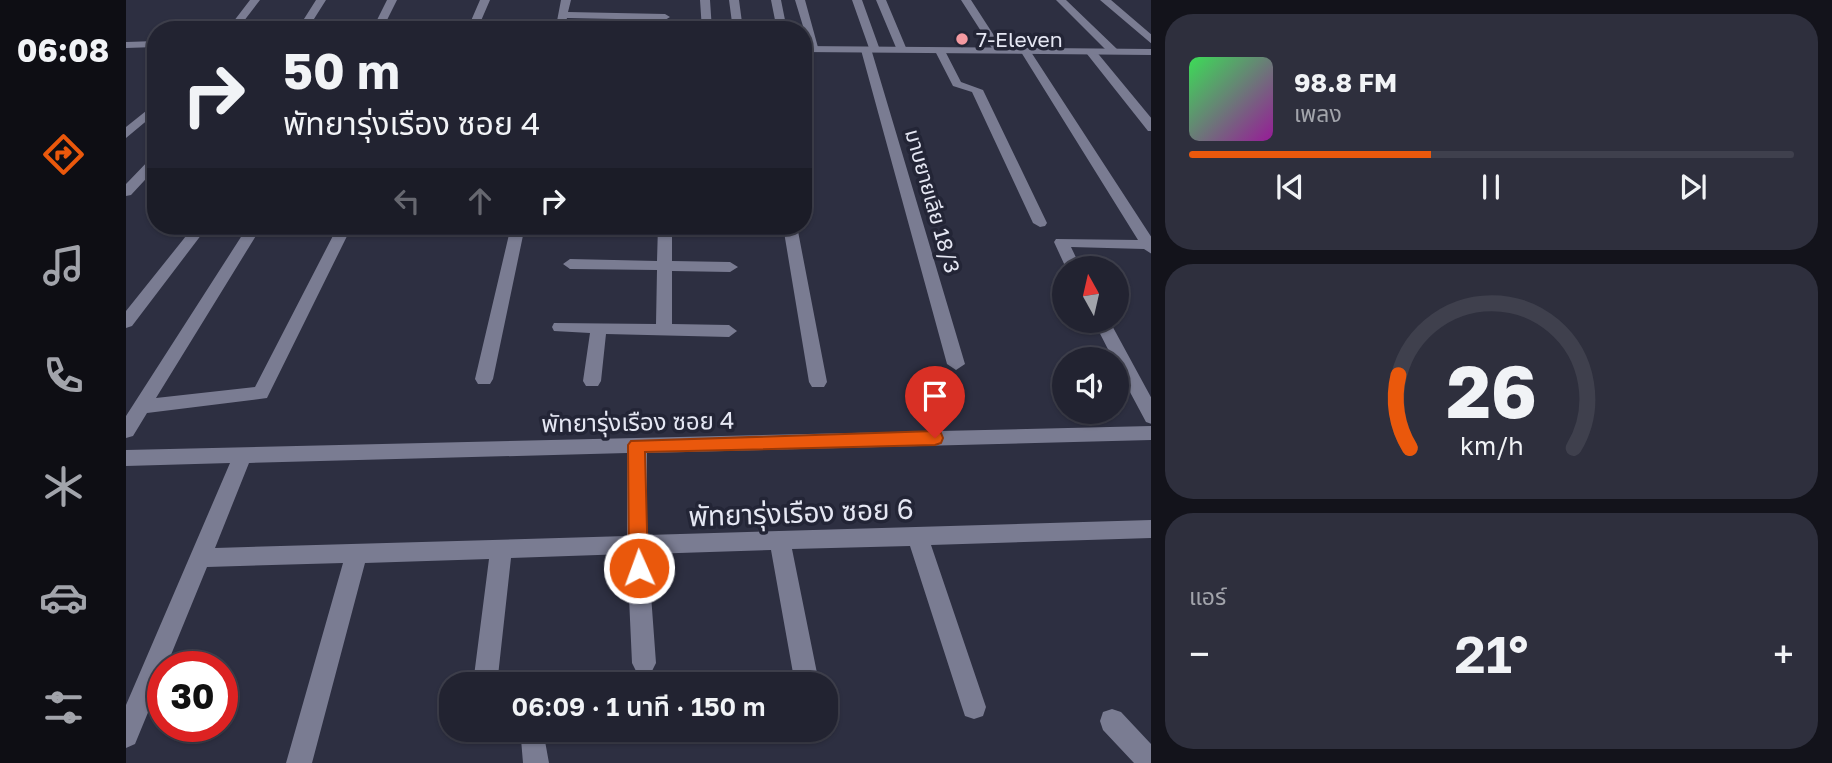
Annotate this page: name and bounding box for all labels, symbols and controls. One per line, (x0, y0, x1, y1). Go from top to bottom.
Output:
place label: 7-Eleven (976, 26, 1063, 52)
text: 06:08 (17, 31, 109, 69)
marker: 7-Eleven (954, 31, 970, 47)
text: 50 m (283, 41, 400, 100)
icon: right (168, 49, 259, 140)
text: 98.8 FM (1294, 67, 1397, 98)
text: เพลง (1294, 99, 1342, 127)
text: พัทยารุ่งเรือง ซอย 4 (283, 104, 541, 142)
street label: มาบยายเลีย 18/3 (900, 126, 966, 276)
icon: directions (39, 130, 88, 179)
icon: previous (1271, 168, 1309, 206)
icon: pause (1472, 168, 1510, 206)
icon: next (1674, 168, 1712, 206)
icon: left (388, 182, 426, 220)
icon: ahead (461, 182, 499, 220)
icon: right (534, 182, 572, 220)
icon: music (39, 241, 88, 290)
north arrow (1052, 256, 1129, 332)
map controls (1052, 256, 1129, 424)
button: sound (1052, 347, 1129, 424)
text: 26 (1446, 347, 1537, 434)
icon: phone (39, 351, 88, 400)
pin (905, 366, 965, 438)
icon: arrive (916, 377, 954, 415)
street label: พัทยารุ่งเรือง ซอย 4 (541, 405, 735, 439)
text: km/h (1460, 429, 1523, 460)
icon: climate (39, 462, 88, 511)
street label: พัทยารุ่งเรือง ซอย 6 (688, 492, 914, 533)
position arrow (602, 531, 676, 605)
icon: car (39, 573, 88, 622)
text: แอร์ (1189, 582, 1226, 610)
text: 21° (1455, 622, 1528, 684)
text: − (1189, 631, 1210, 676)
text: + (1773, 631, 1794, 676)
speed limit sign: 30 (147, 651, 238, 742)
icon: filters (39, 683, 88, 732)
text: 06:09 · 1 นาที · 150 m (512, 691, 765, 722)

